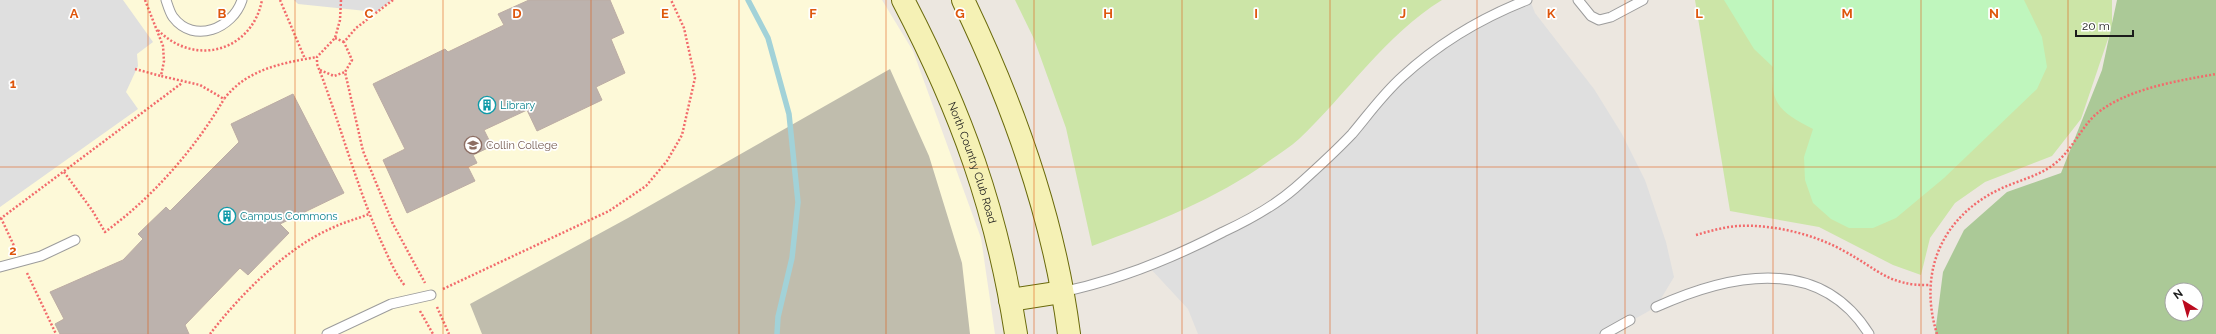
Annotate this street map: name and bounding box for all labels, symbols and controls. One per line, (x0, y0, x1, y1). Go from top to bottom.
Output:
text: A (70, 6, 79, 21)
text: B (218, 6, 227, 21)
text: C (365, 6, 374, 21)
text: D (512, 6, 522, 21)
text: E (661, 6, 669, 21)
text: F (809, 6, 817, 21)
text: G (955, 6, 965, 21)
text: H (1103, 6, 1113, 21)
text: I (1254, 6, 1258, 21)
text: J (1400, 6, 1406, 21)
text: K (1547, 6, 1556, 21)
text: L (1695, 6, 1703, 21)
text: M (1841, 6, 1853, 21)
text: N (1989, 6, 1999, 21)
scale bar (2076, 12, 2133, 38)
text: 20 m (2082, 19, 2110, 33)
text: 1 (10, 76, 17, 91)
building icon: Library (477, 95, 497, 115)
place label: Library (500, 99, 535, 112)
street label: North Country Club Road (945, 100, 999, 225)
school or university icon: Collin College (463, 135, 483, 155)
place label: Collin College (486, 139, 558, 152)
building icon: Campus Commons (217, 206, 237, 226)
place label: Campus Commons (240, 210, 338, 223)
text: 2 (9, 243, 17, 258)
north arrow (2164, 282, 2204, 322)
text: N (2171, 287, 2186, 302)

